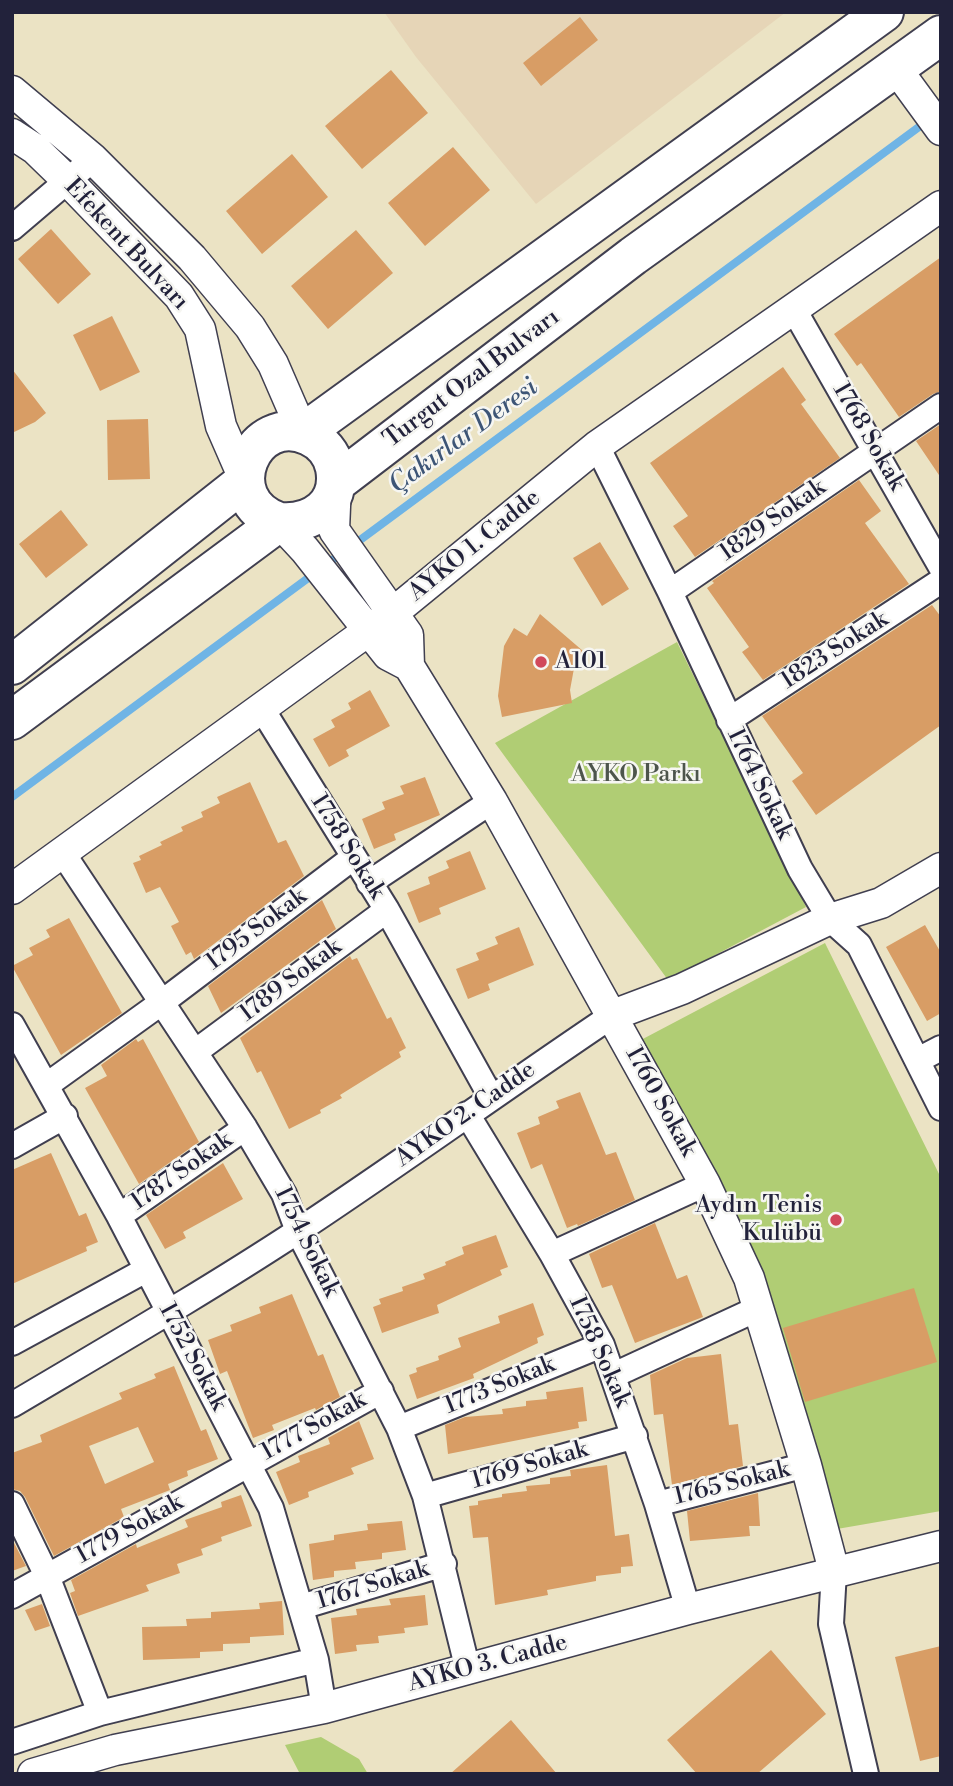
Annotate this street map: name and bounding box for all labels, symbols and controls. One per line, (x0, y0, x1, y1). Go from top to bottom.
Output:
street label: Efekent Bulvarı (58, 173, 194, 317)
street label: Turgut Ozal Bulvarı (378, 303, 566, 455)
water label: Çakırlar Deresi (384, 373, 544, 501)
street label: 1768 Sokak (826, 378, 910, 496)
street label: 1829 Sokak (714, 474, 832, 568)
street label: AYKO 1. Cadde (403, 484, 547, 608)
street label: 1823 Sokak (776, 606, 894, 696)
place label: A101 (555, 648, 607, 676)
marker: A101 (533, 654, 549, 670)
street label: 1764 Sokak (720, 724, 798, 844)
park label: AYKO Parkı (571, 761, 701, 789)
street label: 1758 Sokak (303, 789, 391, 905)
street label: 1795 Sokak (201, 883, 313, 977)
street label: 1789 Sokak (234, 933, 348, 1029)
street label: 1760 Sokak (618, 1042, 702, 1162)
street label: AYKO 2. Cadde (391, 1056, 541, 1174)
street label: 1787 Sokak (126, 1127, 238, 1217)
street label: 1754 Sokak (267, 1182, 345, 1302)
place label: Aydın Tenis Kulübü (695, 1192, 822, 1248)
marker: Aydın Tenis Kulübü (828, 1212, 844, 1228)
street label: 1758 Sokak (562, 1292, 636, 1412)
street label: 1752 Sokak (152, 1298, 232, 1416)
street label: 1773 Sokak (441, 1351, 559, 1421)
street label: 1777 Sokak (256, 1386, 372, 1468)
street label: 1769 Sokak (469, 1436, 591, 1496)
street label: 1765 Sokak (671, 1456, 793, 1512)
street label: 1779 Sokak (72, 1489, 188, 1571)
street label: 1767 Sokak (313, 1555, 433, 1617)
street label: AYKO 3. Cadde (405, 1629, 571, 1699)

